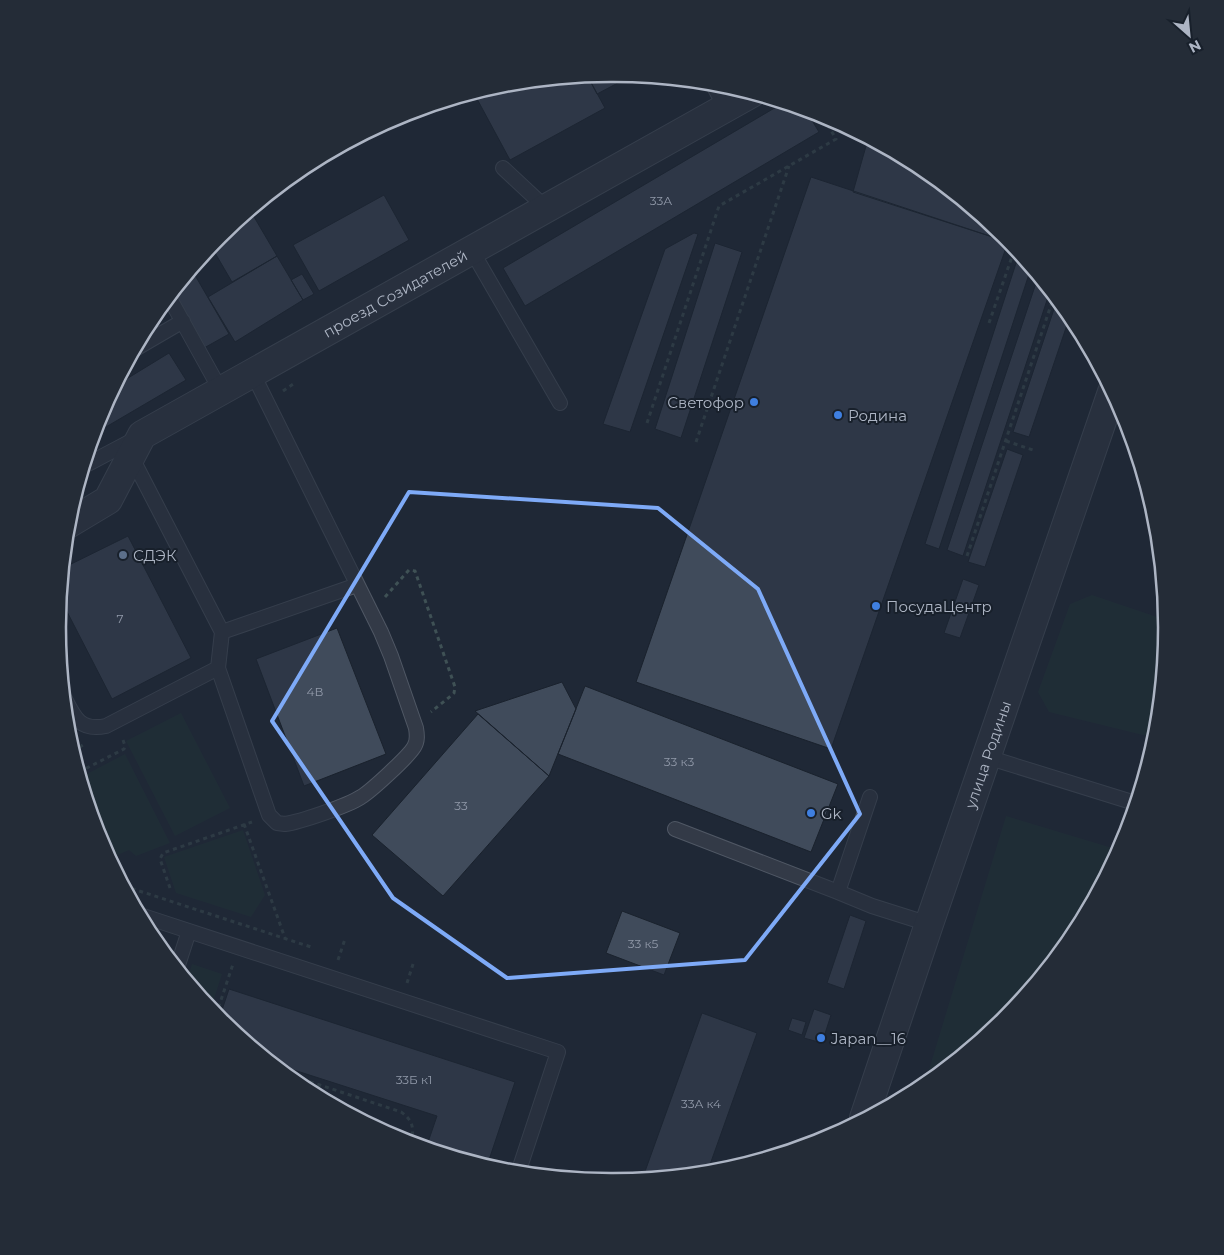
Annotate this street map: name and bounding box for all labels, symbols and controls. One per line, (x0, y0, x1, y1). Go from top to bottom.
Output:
north arrow (1164, 10, 1214, 60)
text: N (1186, 36, 1204, 57)
house number: 33А (650, 193, 672, 208)
street label: проезд Созидателей (319, 245, 471, 341)
place label: Светофор (667, 393, 744, 412)
marker: Светофор (748, 396, 760, 408)
place label: Родина (848, 406, 907, 425)
marker: Родина (832, 409, 844, 421)
place label: СДЭК (133, 546, 177, 565)
marker: СДЭК (117, 549, 129, 561)
place label: ПосудаЦентр (886, 597, 992, 616)
marker: ПосудаЦентр (870, 600, 882, 612)
house number: 7 (116, 611, 124, 626)
house number: 4В (307, 684, 323, 699)
street label: улица Родины (960, 698, 1015, 812)
house number: 33 к3 (664, 754, 694, 769)
house number: 33 (454, 798, 468, 813)
place label: Gk (821, 804, 842, 823)
marker: Gk (805, 807, 817, 819)
house number: 33 к5 (628, 936, 658, 951)
place label: Japan__16 (830, 1029, 906, 1048)
marker: Japan__16 (815, 1032, 827, 1044)
house number: 33Б к1 (396, 1072, 432, 1087)
house number: 33А к4 (681, 1096, 721, 1111)

